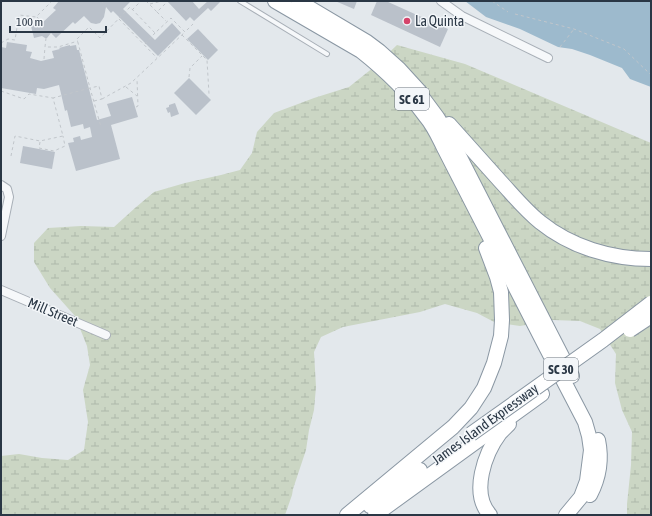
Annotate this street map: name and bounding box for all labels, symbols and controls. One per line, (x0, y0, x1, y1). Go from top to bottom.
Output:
scale bar (10, 8, 106, 34)
place label: La Quinta (415, 13, 464, 29)
text: 100 m (16, 15, 43, 29)
marker: La Quinta (402, 16, 412, 26)
road number: SC 61 (395, 88, 429, 110)
street label: Mill Street (26, 294, 80, 330)
road number: SC 30 (544, 358, 578, 380)
street label: James Island Expressway (429, 380, 541, 468)

